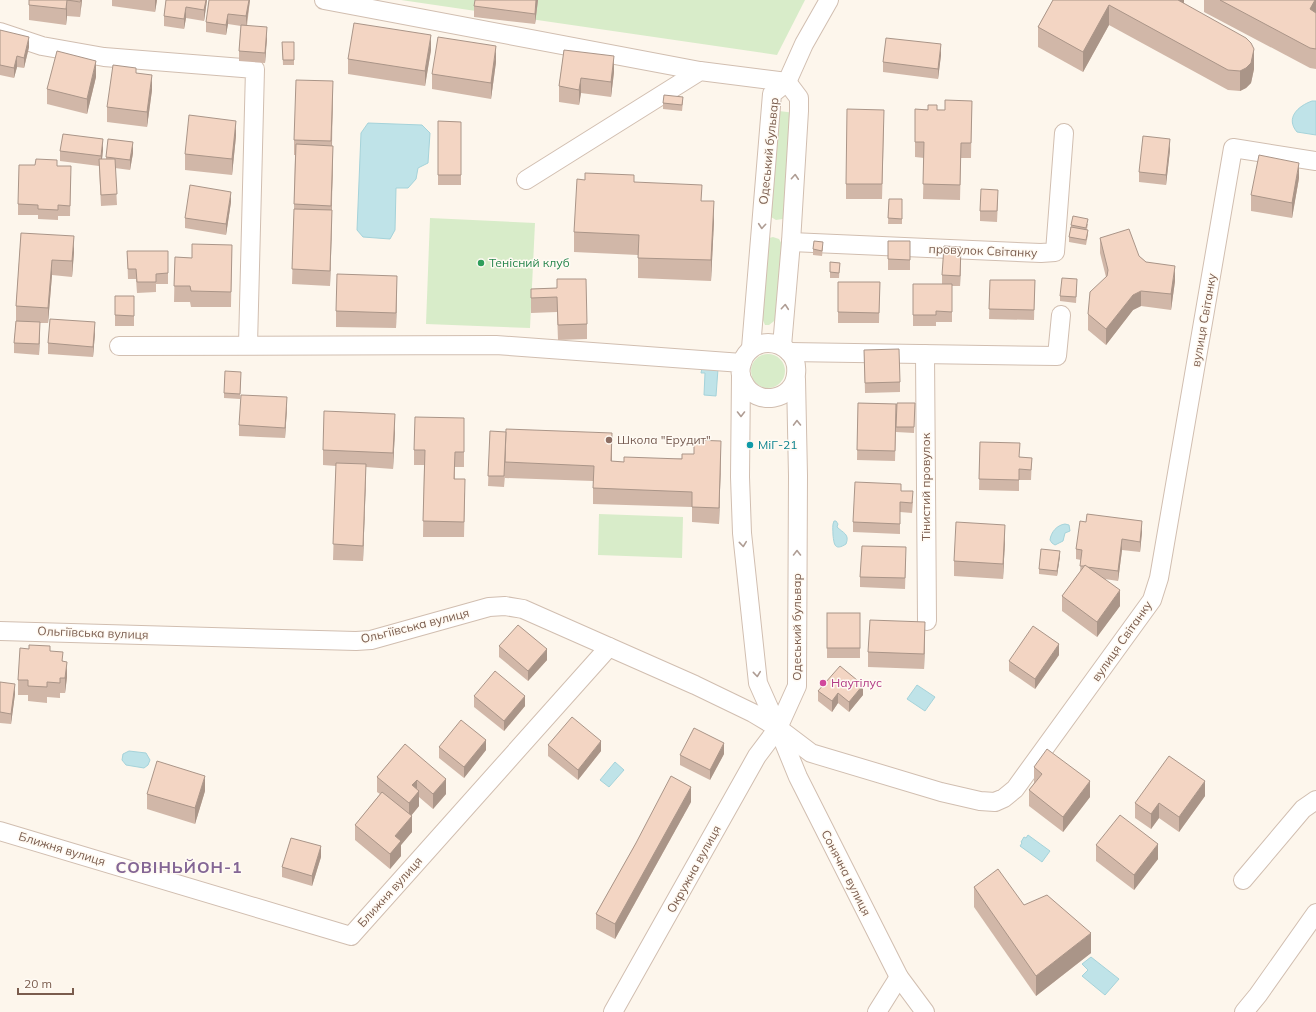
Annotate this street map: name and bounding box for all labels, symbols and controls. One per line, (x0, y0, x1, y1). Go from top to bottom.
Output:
street label: Одеський бульвар (755, 97, 782, 205)
one-way arrow (790, 174, 799, 180)
one-way arrow (757, 223, 766, 229)
street label: провулок Світанку (928, 241, 1038, 260)
place label: Тенісний клуб (489, 255, 570, 270)
marker: Тенісний клуб (476, 258, 486, 268)
street label: вулиця Світанку (1188, 271, 1219, 368)
one-way arrow (780, 304, 789, 310)
one-way arrow (737, 411, 745, 417)
one-way arrow (793, 420, 801, 426)
place label: Школа "Ерудит" (617, 432, 711, 447)
street label: Тінистий провулок (918, 432, 933, 541)
marker: Школа "Ерудит" (604, 435, 614, 445)
place label: МіГ-21 (758, 437, 797, 452)
marker: МіГ-21 (745, 440, 755, 450)
one-way arrow (738, 541, 747, 547)
one-way arrow (793, 550, 801, 556)
street label: Одеський бульвар (789, 573, 804, 681)
street label: вулиця Світанку (1088, 597, 1155, 684)
street label: Ольгіївська вулиця (359, 605, 471, 646)
street label: Ольгіївська вулиця (37, 623, 149, 642)
one-way arrow (752, 671, 761, 677)
place label: Наутілус (831, 675, 882, 690)
marker: Наутілус (818, 678, 828, 688)
street label: Окружна вулиця (663, 822, 724, 915)
street label: Сонячна вулиця (818, 827, 875, 918)
street label: Ближня вулиця (17, 828, 107, 869)
street label: Ближня вулиця (354, 853, 425, 930)
district label: СОВІНЬЙОН-1 (115, 857, 243, 877)
scale bar (18, 970, 73, 996)
text: 20 m (24, 976, 52, 991)

